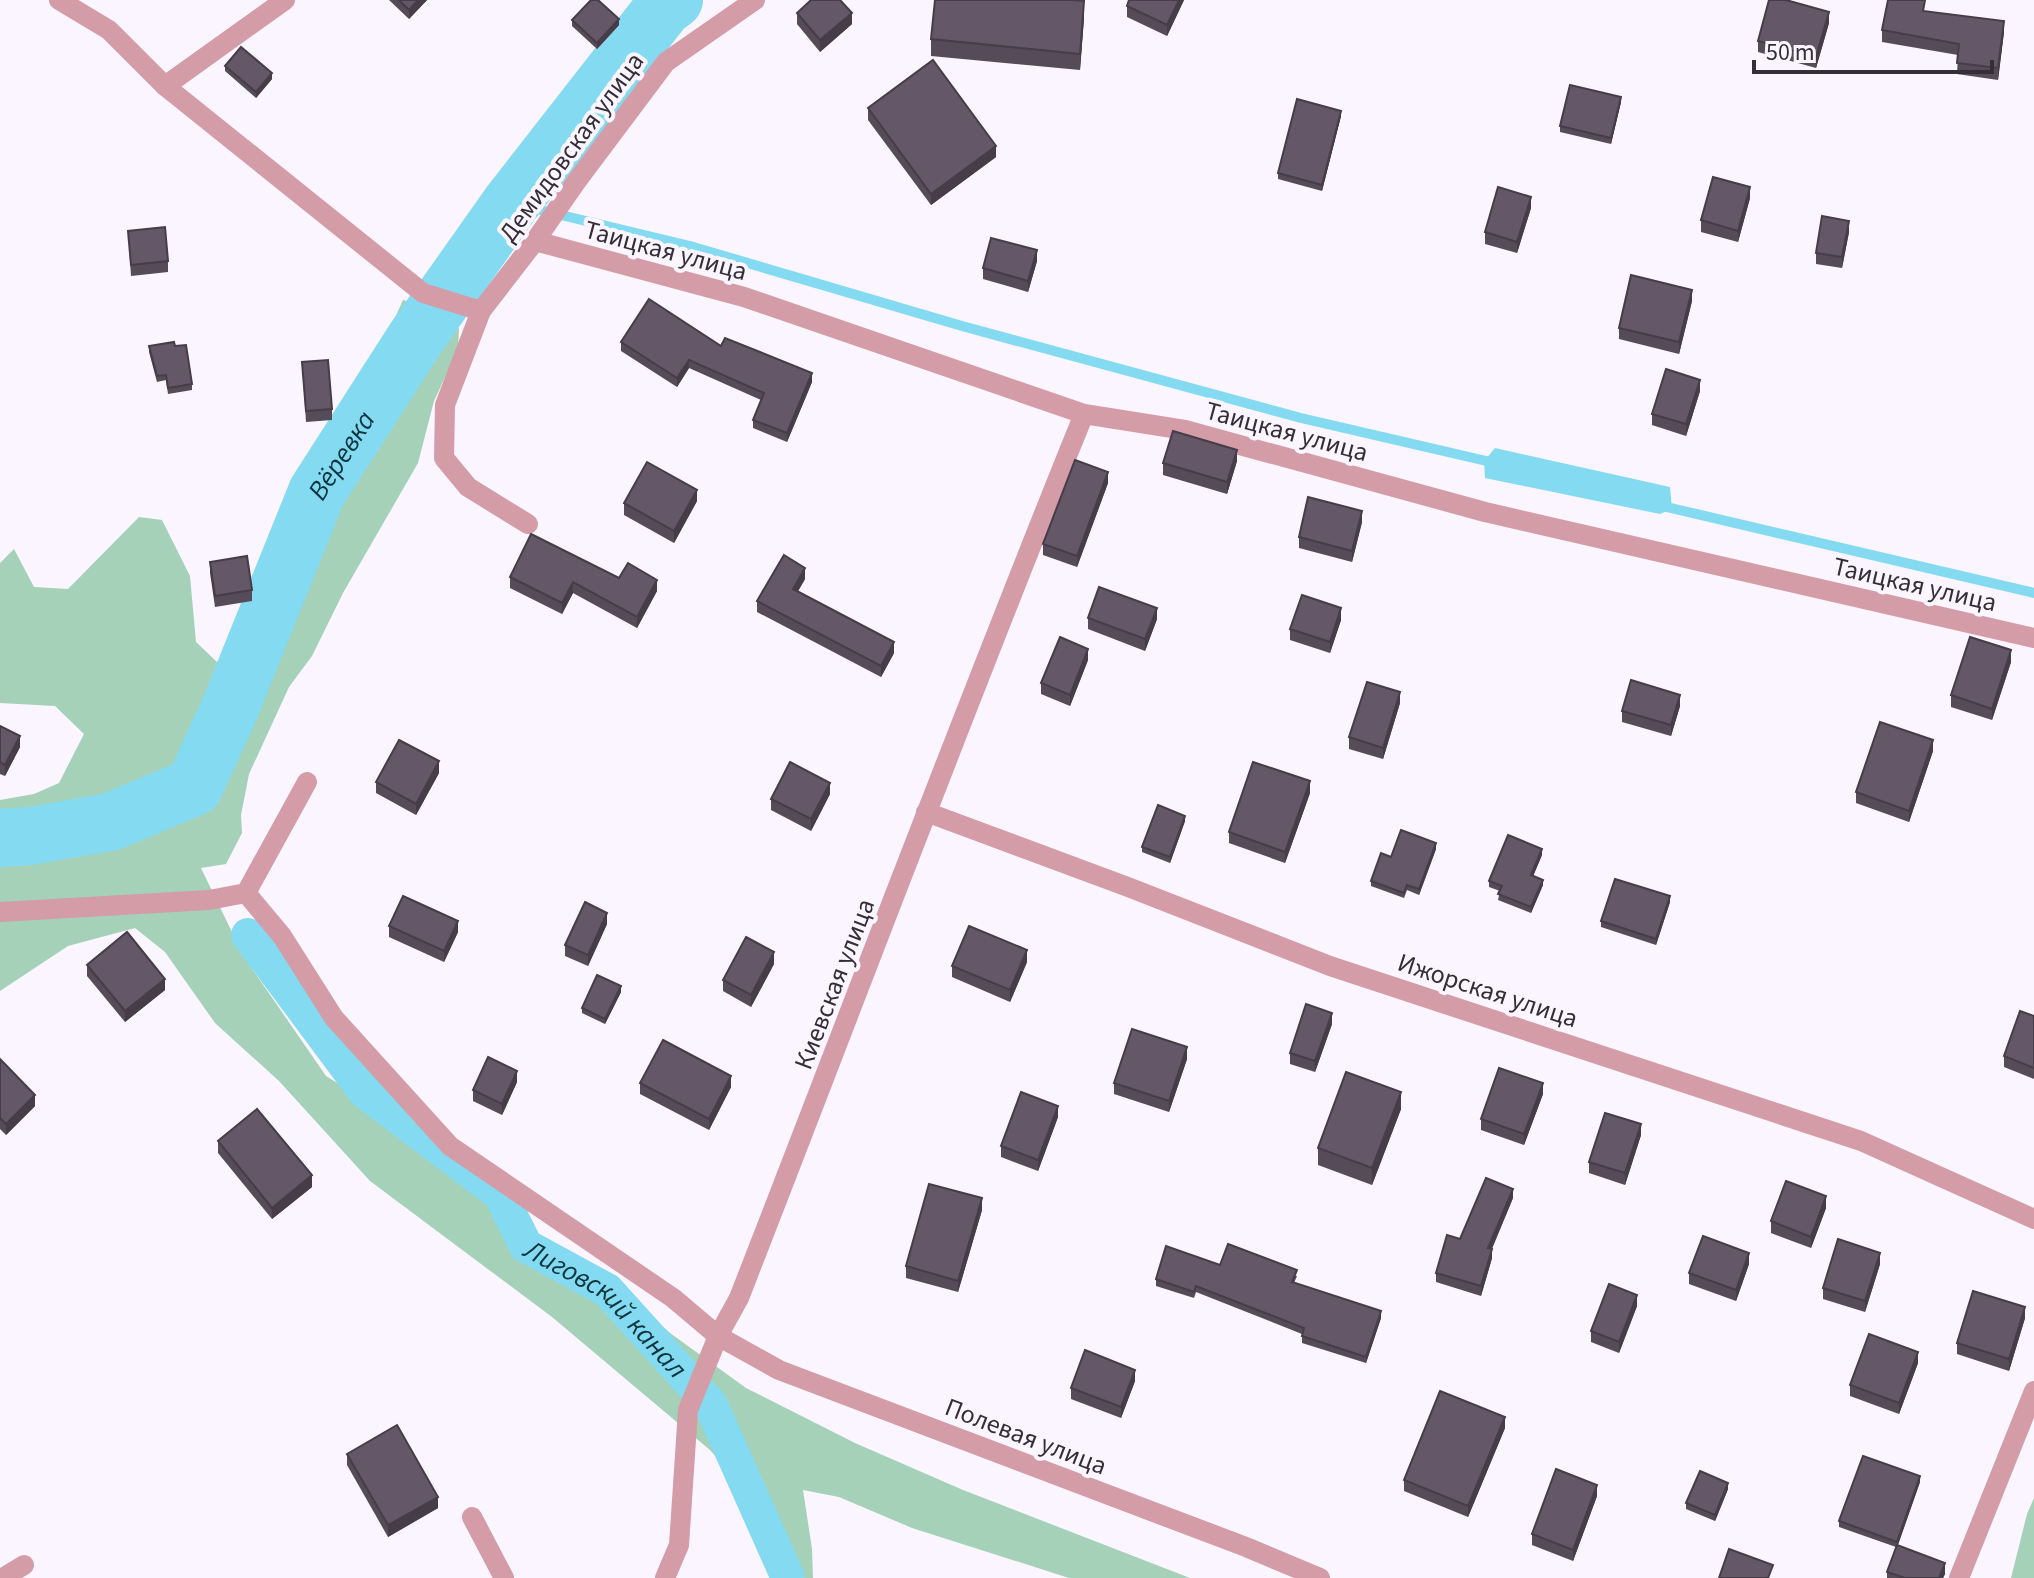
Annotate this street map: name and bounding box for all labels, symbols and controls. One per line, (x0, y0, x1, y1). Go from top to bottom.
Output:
scale bar (1754, 24, 1992, 74)
text: 50 m (1766, 35, 1815, 70)
street label: Демидовская улица (490, 45, 653, 250)
street label: Таицкая улица (581, 211, 751, 290)
street label: Таицкая улица (1202, 392, 1372, 471)
water label: Вёревка (298, 403, 385, 508)
street label: Таицкая улица (1829, 548, 2000, 621)
street label: Киевская улица (785, 893, 884, 1075)
street label: Ижорская улица (1393, 944, 1583, 1037)
water label: Лиговский канал (515, 1229, 697, 1388)
street label: Полевая улица (940, 1389, 1112, 1484)

